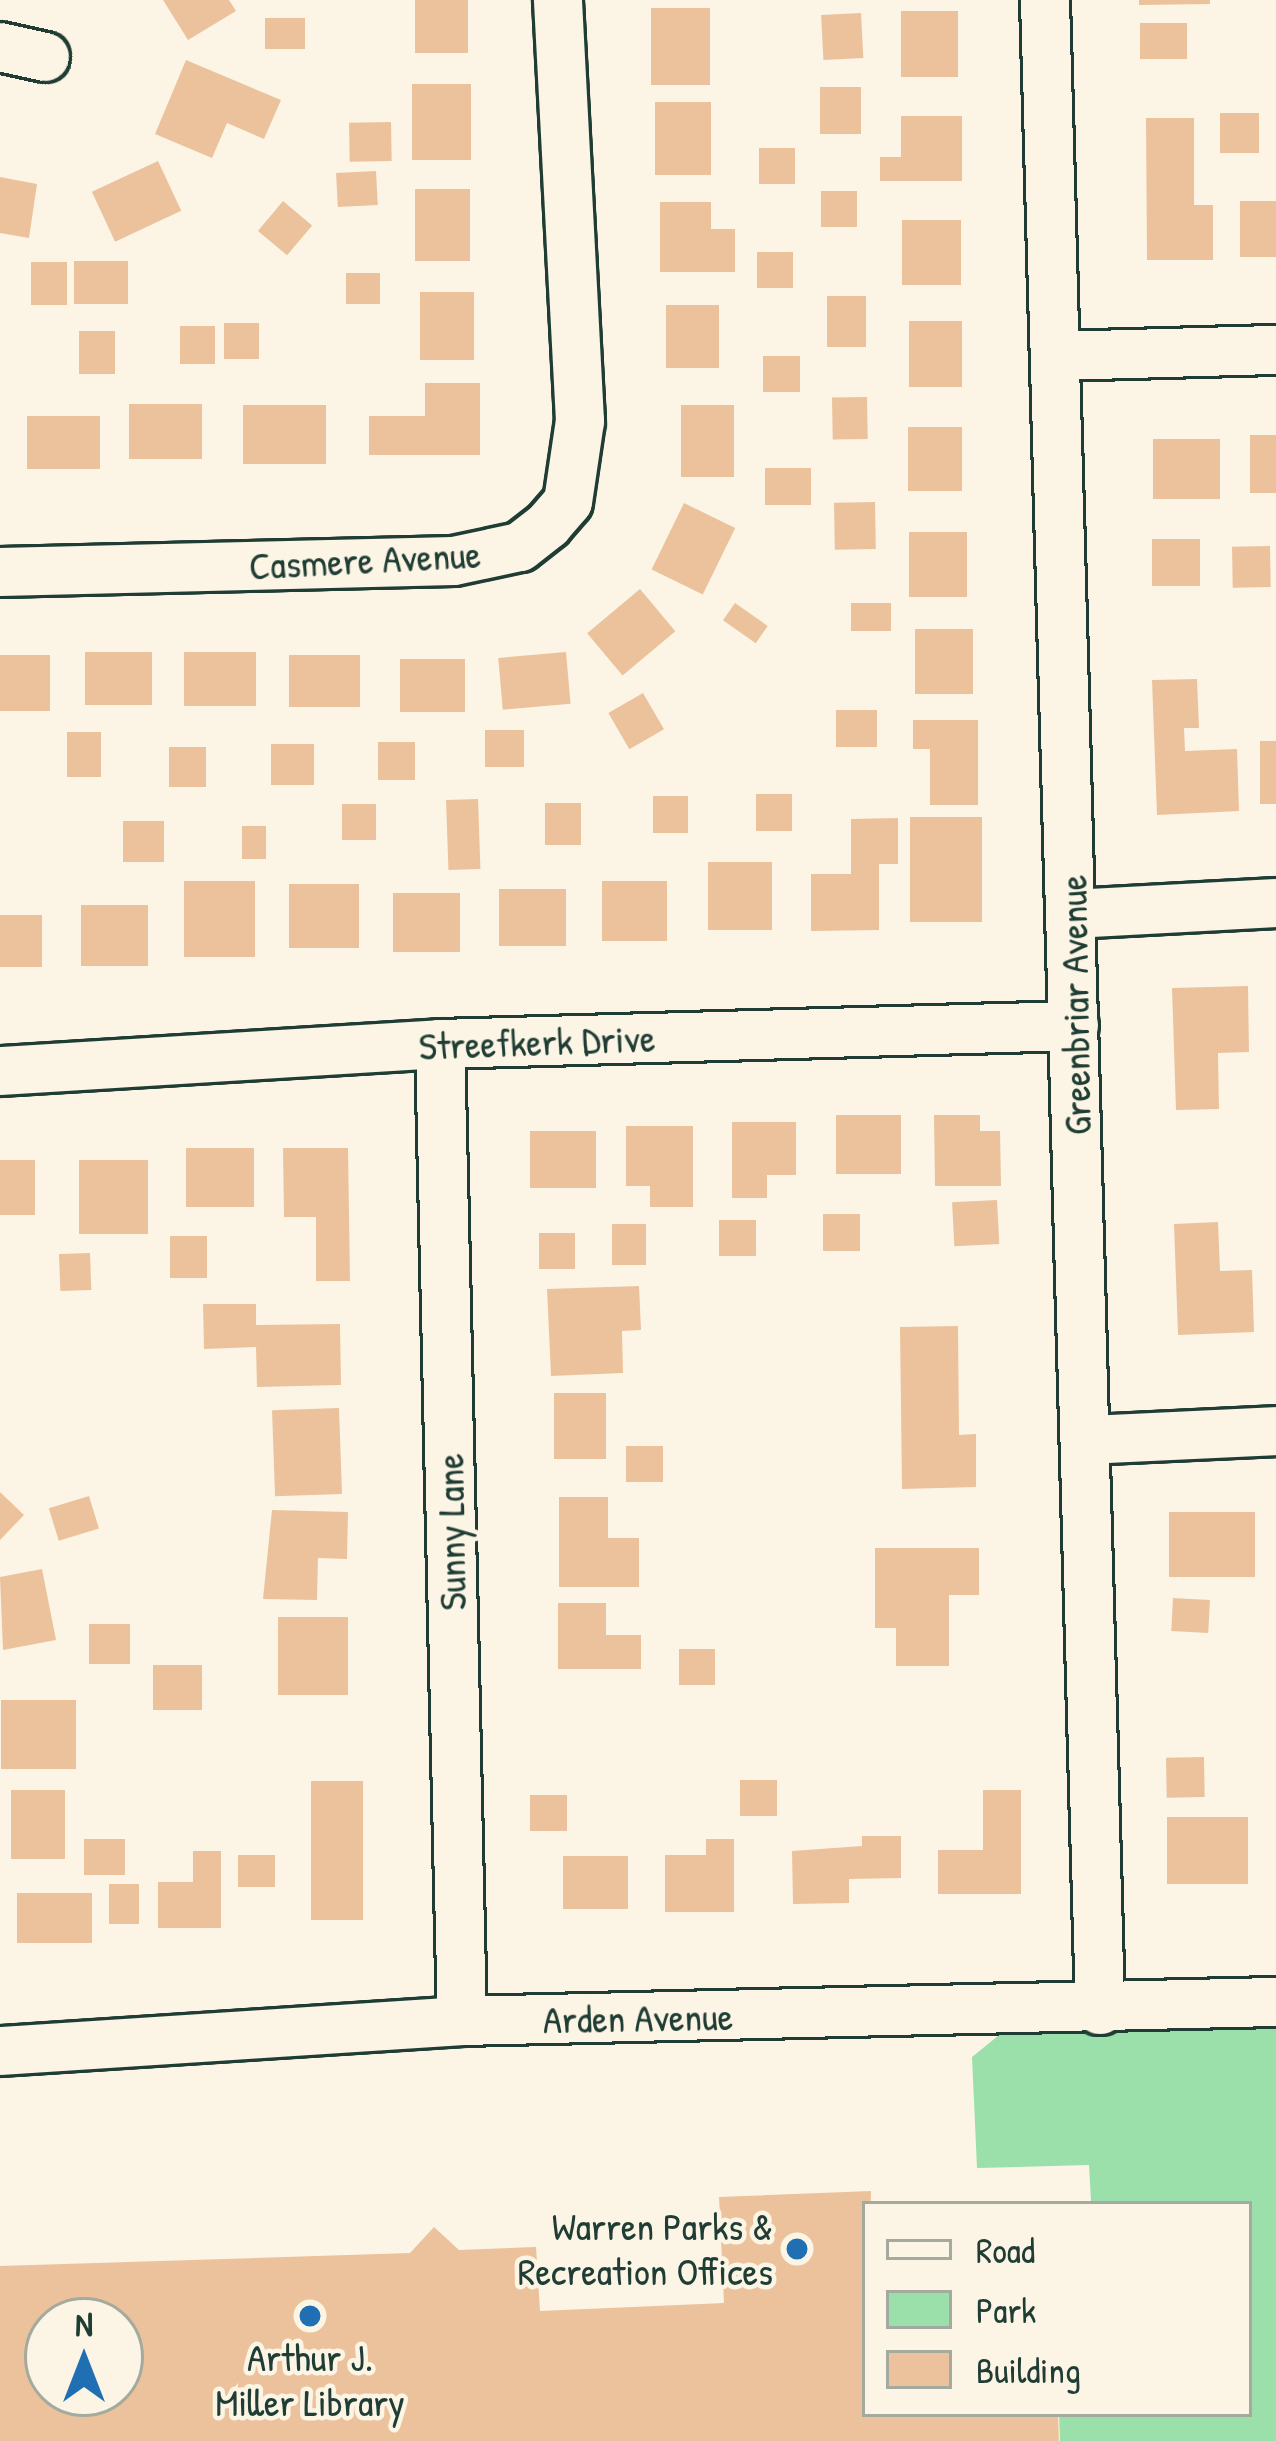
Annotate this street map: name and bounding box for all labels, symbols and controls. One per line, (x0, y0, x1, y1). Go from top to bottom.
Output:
street label: Casmere Avenue (248, 531, 482, 589)
street label: Greenbriar Avenue (1049, 874, 1101, 1136)
street label: Streefkerk Drive (418, 1014, 656, 1070)
street label: Sunny Lane (426, 1453, 476, 1611)
street label: Arden Avenue (542, 1993, 734, 2043)
legend (862, 2201, 1252, 2417)
place label: Warren Parks & Recreation Offices (518, 2204, 773, 2295)
text: Road (976, 2225, 1035, 2274)
marker: Warren Parks & Recreation Offices (784, 2236, 810, 2262)
text: Park (976, 2285, 1036, 2334)
north arrow (24, 2297, 144, 2417)
text: N (75, 2302, 93, 2346)
marker: Arthur J. Miller Library (297, 2303, 323, 2329)
place label: Arthur J. Miller Library (215, 2335, 405, 2426)
text: Building (976, 2345, 1081, 2394)

